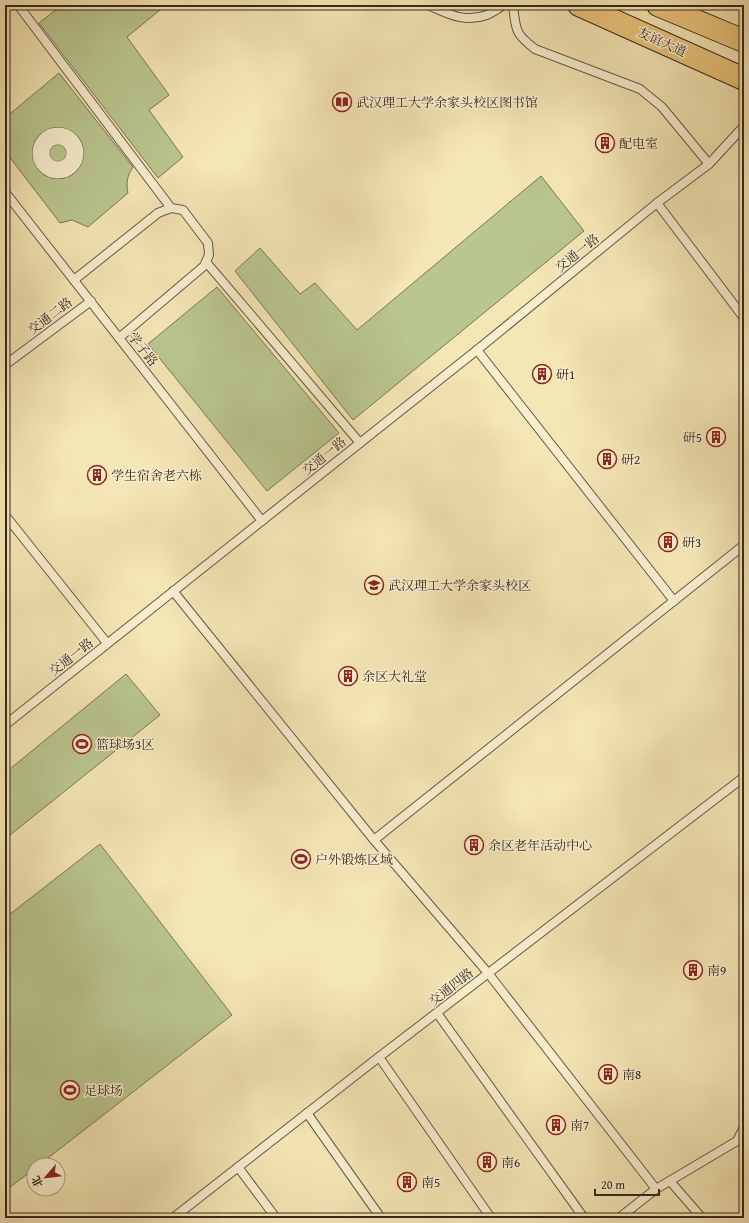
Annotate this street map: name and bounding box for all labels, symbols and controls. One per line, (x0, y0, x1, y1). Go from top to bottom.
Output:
street label: 友谊大道 (634, 23, 690, 61)
library icon: 武汉理工大学余家头校区图书馆 (331, 91, 353, 113)
place label: 武汉理工大学余家头校区图书馆 (356, 93, 538, 112)
building icon: 配电室 (594, 132, 616, 154)
place label: 配电室 (619, 134, 658, 153)
street label: 交通一路 (551, 229, 603, 277)
street label: 交通二路 (24, 293, 76, 339)
street label: 学子路 (124, 328, 162, 370)
building icon: 研1 (531, 363, 553, 385)
place label: 研1 (556, 365, 575, 384)
building icon: 研5 (705, 426, 727, 448)
place label: 研5 (683, 428, 702, 447)
street label: 交通一路 (298, 432, 350, 480)
building icon: 研2 (596, 448, 618, 470)
place label: 研2 (621, 450, 640, 469)
building icon: 学生宿舍老六栋 (86, 464, 108, 486)
place label: 学生宿舍老六栋 (111, 466, 202, 485)
building icon: 研3 (657, 531, 679, 553)
place label: 研3 (682, 533, 701, 552)
school or university icon: 武汉理工大学余家头校区 (363, 574, 385, 596)
place label: 武汉理工大学余家头校区 (388, 576, 531, 595)
street label: 交通一路 (45, 634, 97, 680)
building icon: 余区大礼堂 (337, 665, 359, 687)
place label: 余区大礼堂 (362, 667, 427, 686)
sports icon: 篮球场3区 (71, 733, 93, 755)
place label: 篮球场3区 (96, 735, 154, 754)
building icon: 余区老年活动中心 (463, 834, 485, 856)
place label: 余区老年活动中心 (488, 836, 592, 855)
sports icon: 户外锻炼区域 (290, 848, 312, 870)
place label: 户外锻炼区域 (315, 850, 393, 869)
building icon: 南9 (682, 959, 704, 981)
place label: 南9 (707, 961, 726, 980)
street label: 交通四路 (425, 964, 477, 1010)
building icon: 南8 (597, 1063, 619, 1085)
place label: 南8 (622, 1065, 641, 1084)
sports icon: 足球场 (59, 1079, 81, 1101)
place label: 足球场 (84, 1081, 123, 1100)
building icon: 南7 (545, 1114, 567, 1136)
place label: 南7 (570, 1116, 589, 1135)
building icon: 南6 (476, 1151, 498, 1173)
place label: 南6 (501, 1153, 520, 1172)
north arrow (26, 1157, 66, 1197)
building icon: 南5 (396, 1171, 418, 1193)
scale bar (595, 1171, 659, 1197)
text: 北 (28, 1173, 47, 1190)
place label: 南5 (421, 1173, 440, 1192)
text: 20 m (601, 1176, 625, 1193)

